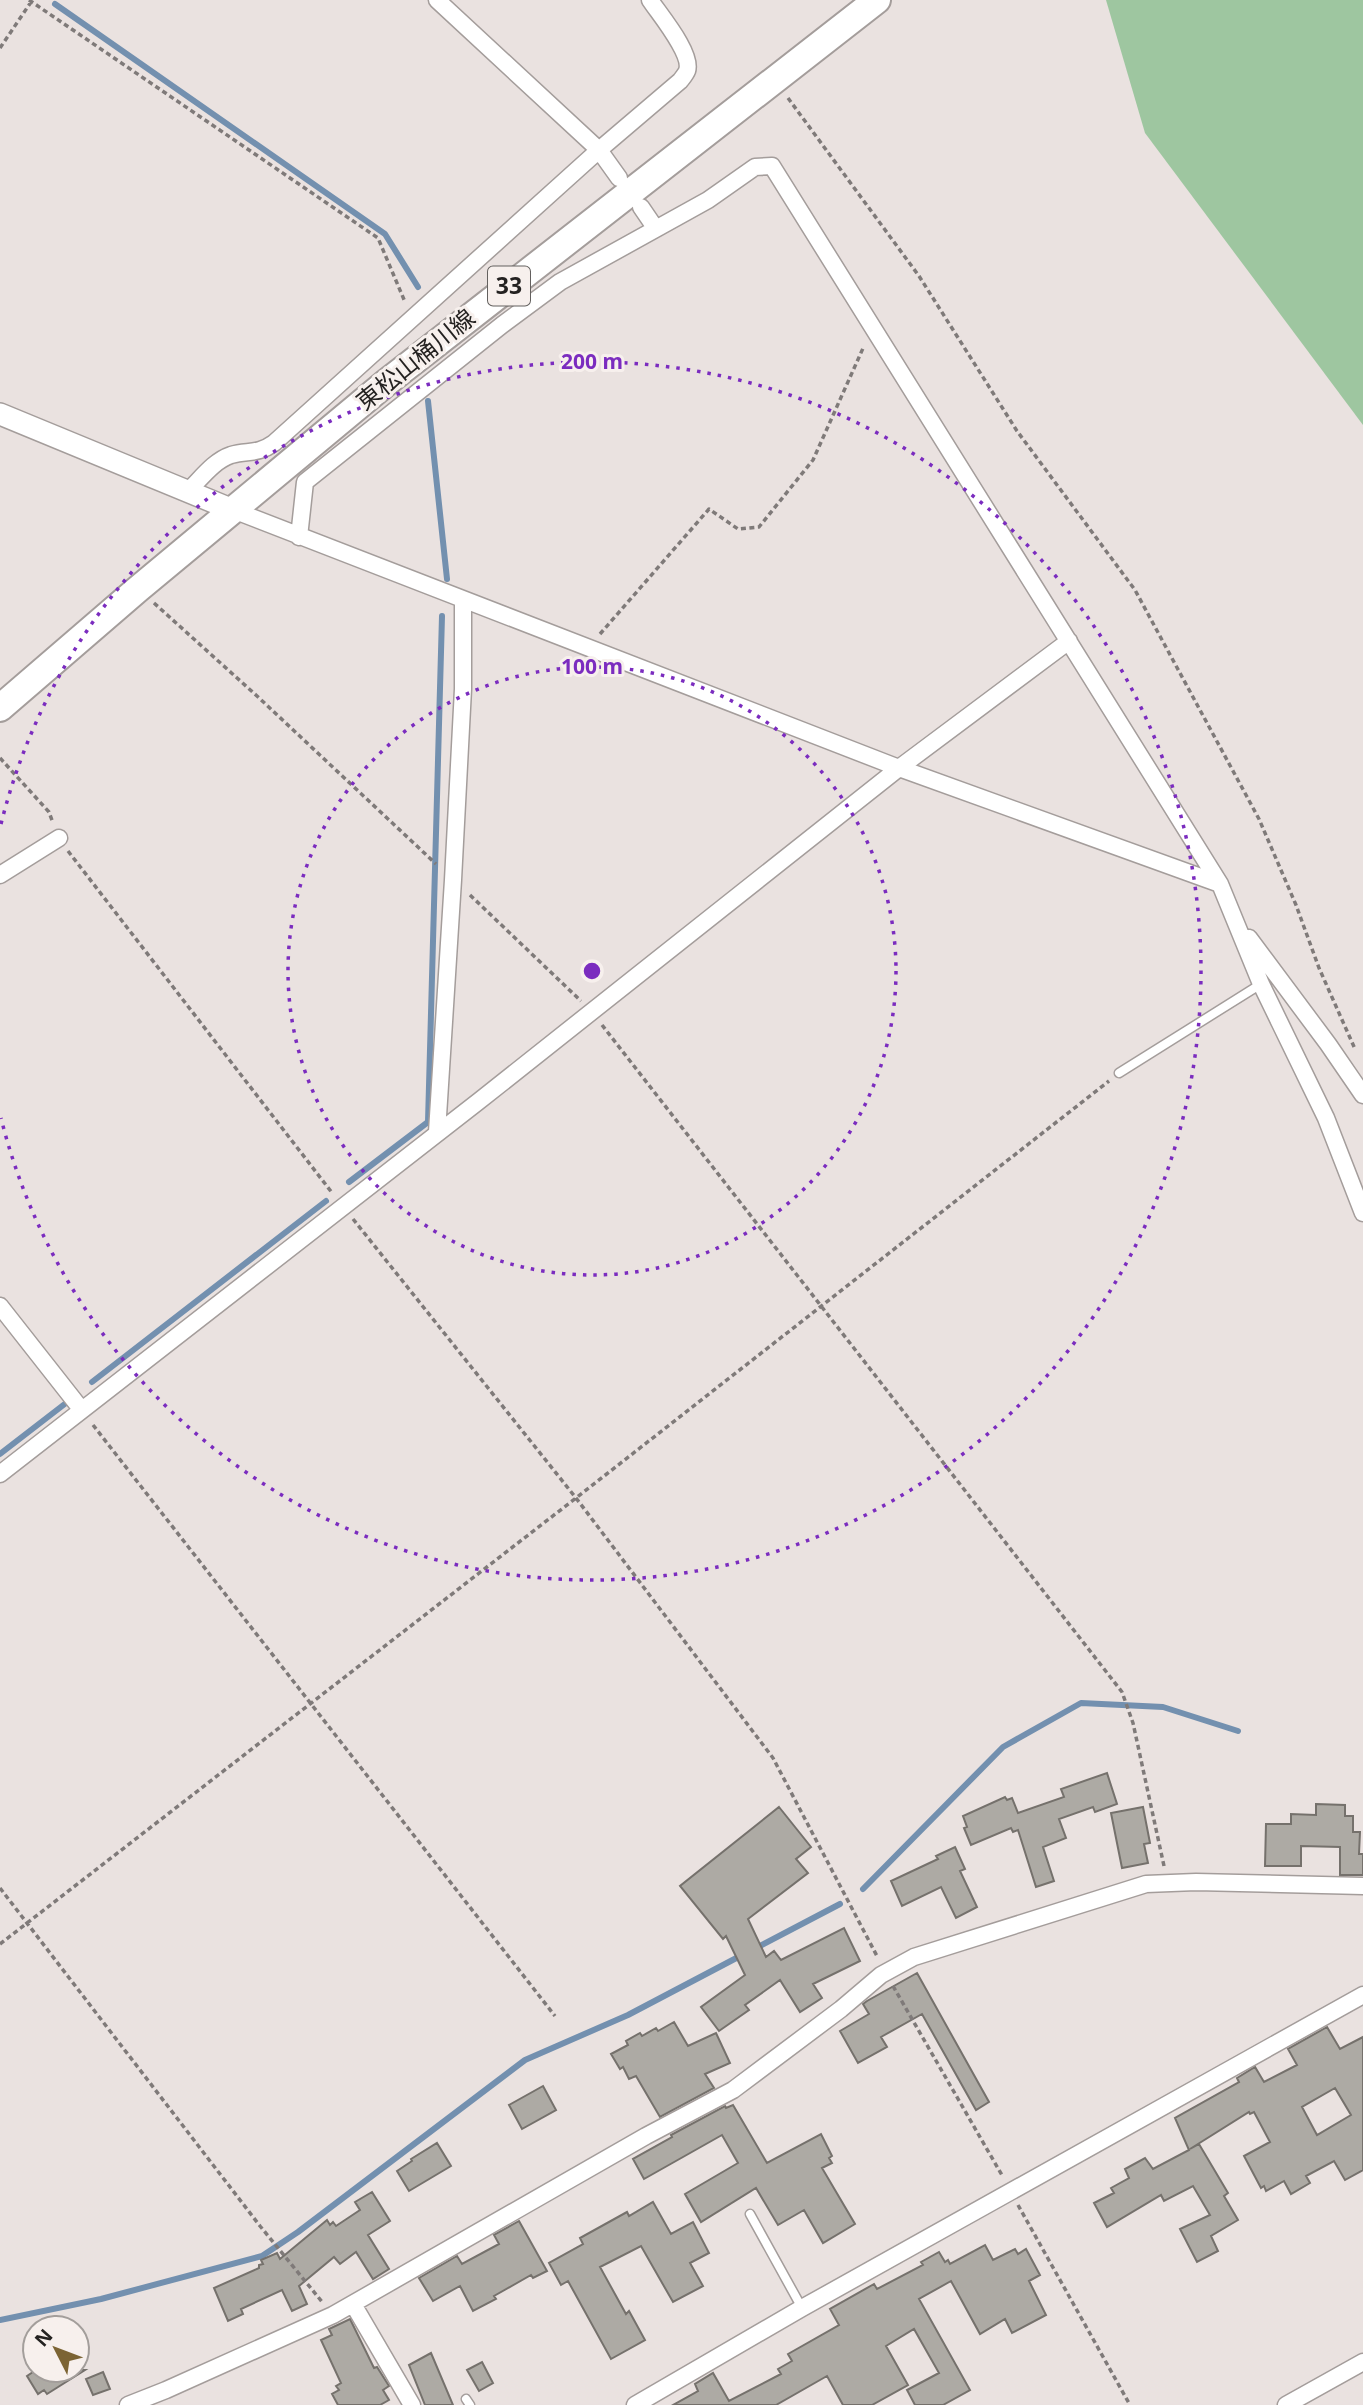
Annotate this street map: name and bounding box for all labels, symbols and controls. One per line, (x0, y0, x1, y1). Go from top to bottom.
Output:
road number: 33 (488, 266, 530, 306)
street label: 東松山桶川線 (349, 301, 481, 417)
text: 200 m (561, 347, 623, 375)
text: 100 m (561, 652, 623, 680)
centre of rings (580, 959, 604, 983)
north arrow (21, 2314, 91, 2384)
text: N (29, 2323, 58, 2352)

